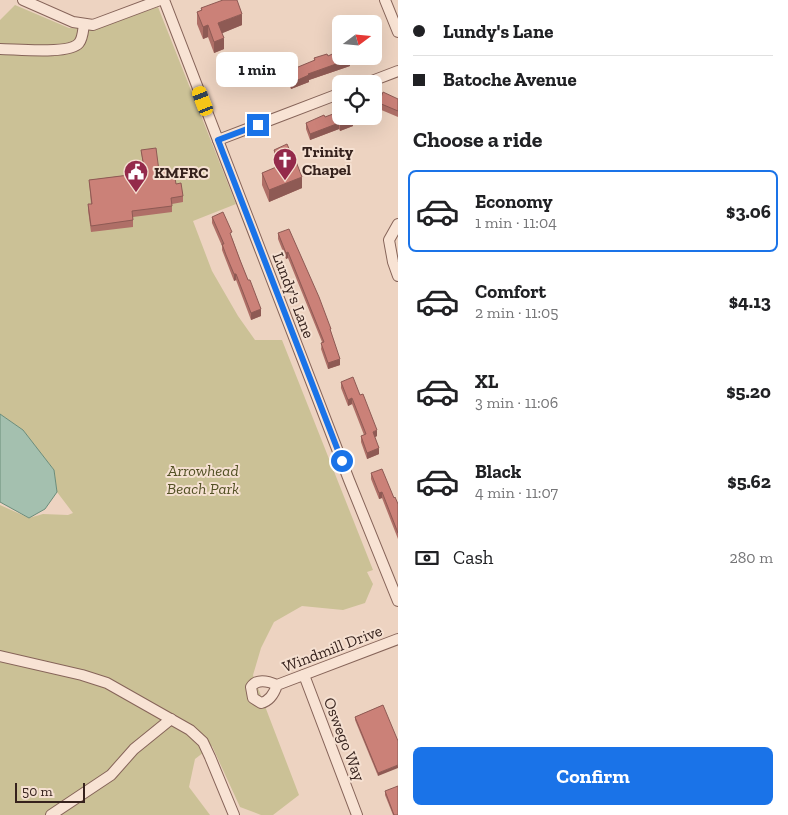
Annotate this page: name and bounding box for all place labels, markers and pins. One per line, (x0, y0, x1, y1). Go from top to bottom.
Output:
place label: Trinity Chapel (302, 142, 354, 179)
church icon: Trinity Chapel (272, 147, 298, 181)
public building icon: KMFRC (123, 159, 149, 193)
place label: KMFRC (154, 163, 209, 182)

